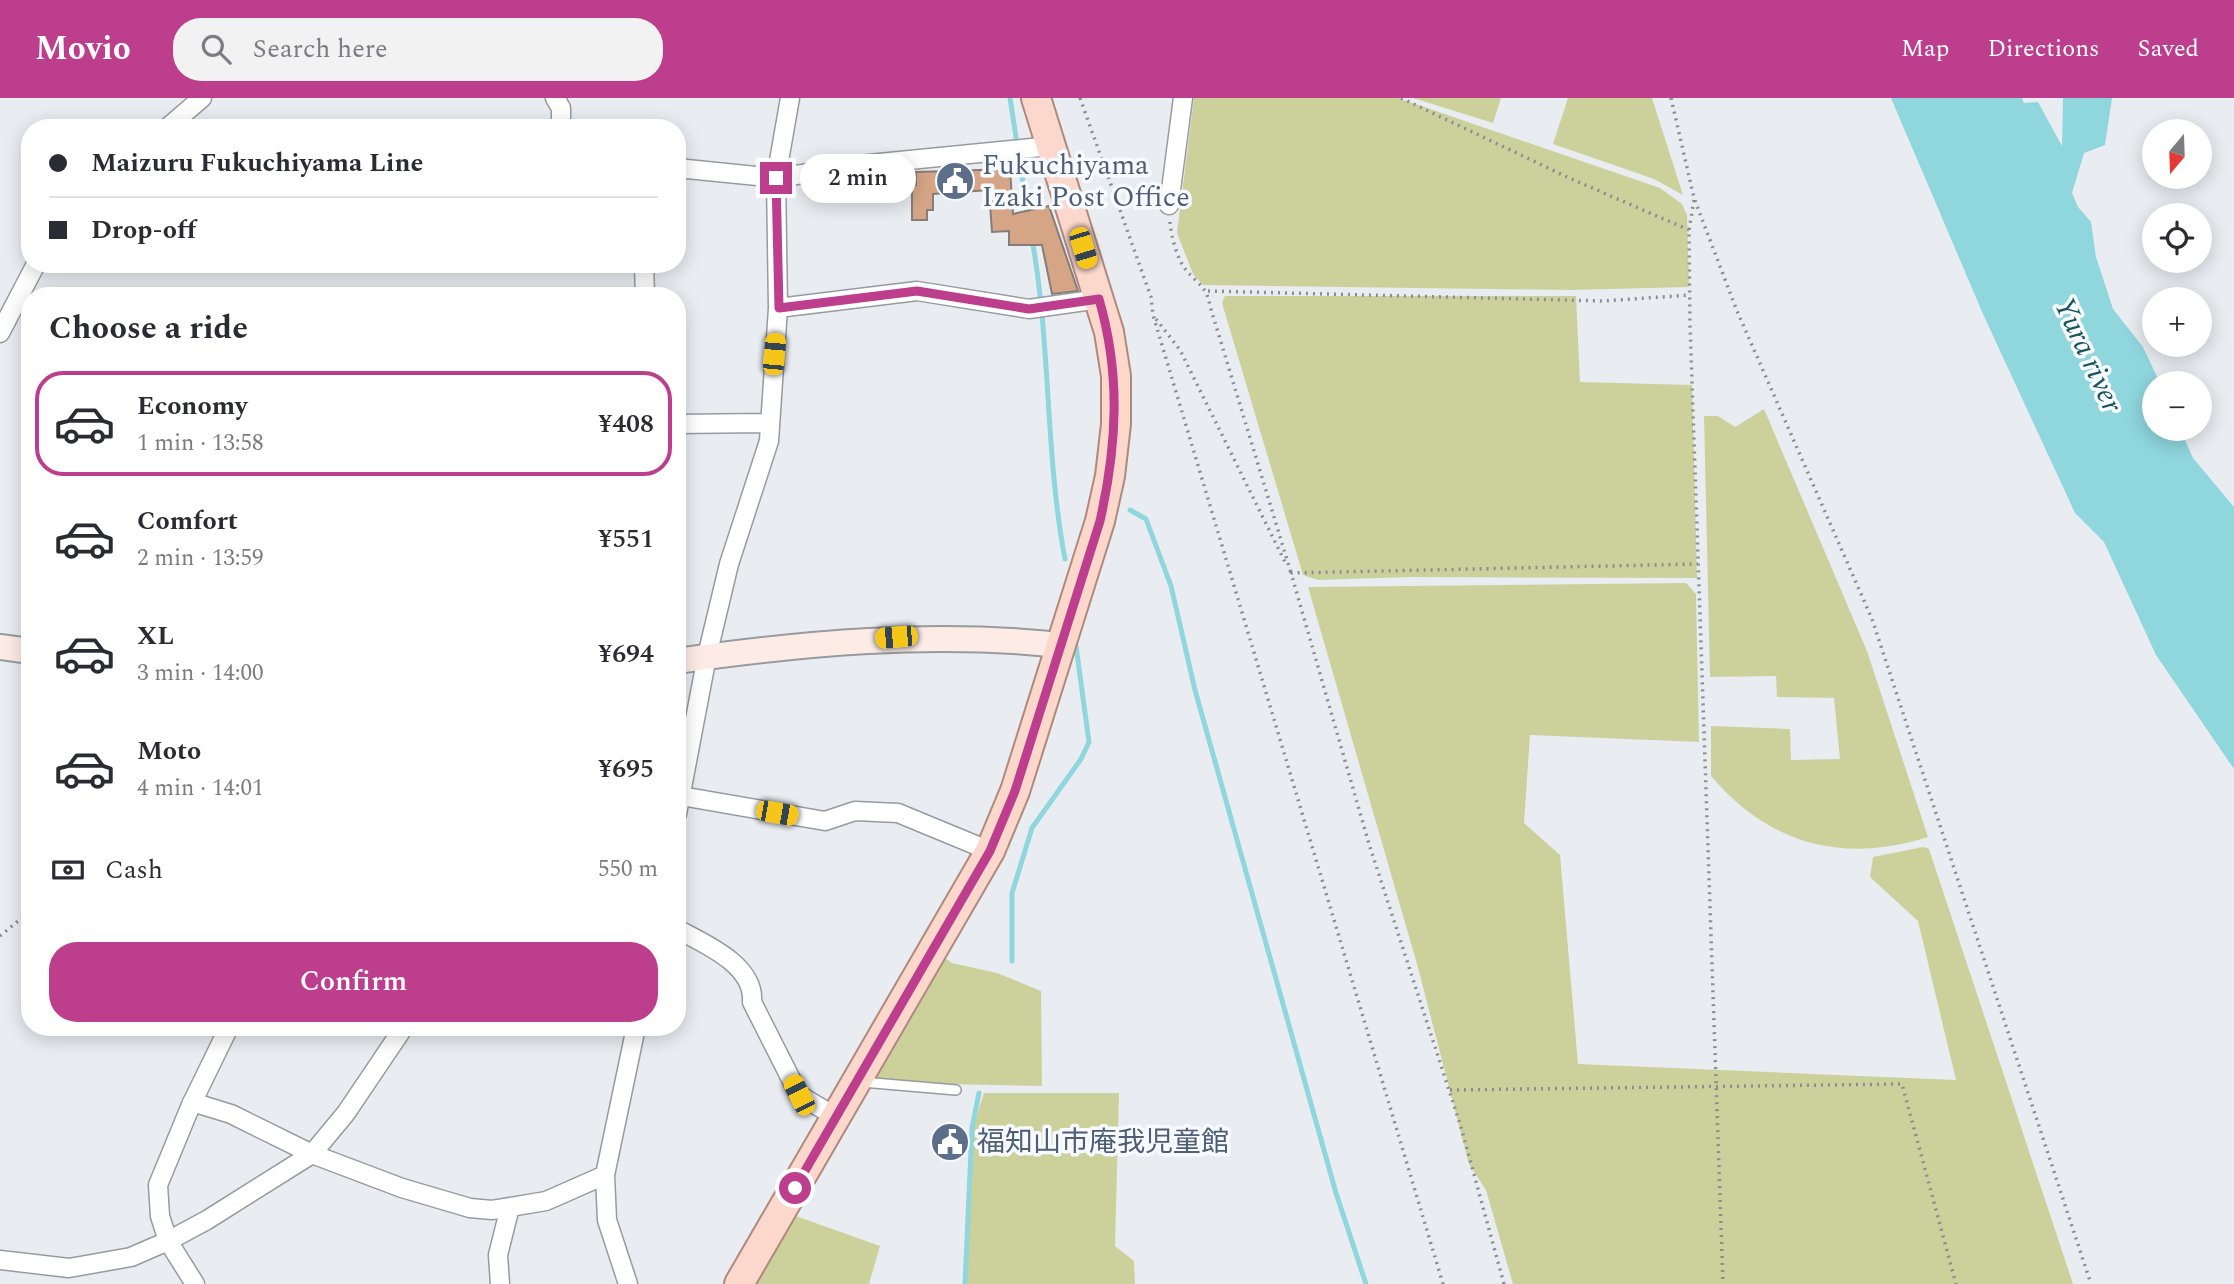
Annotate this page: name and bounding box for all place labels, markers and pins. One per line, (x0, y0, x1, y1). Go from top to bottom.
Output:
place label: Fukuchiyama Izaki Post Office (982, 144, 1190, 219)
public building icon: Fukuchiyama Izaki Post Office (934, 160, 976, 202)
public building icon: 福知山市庵我児童館 (929, 1121, 971, 1163)
place label: 福知山市庵我児童館 (977, 1121, 1229, 1164)

